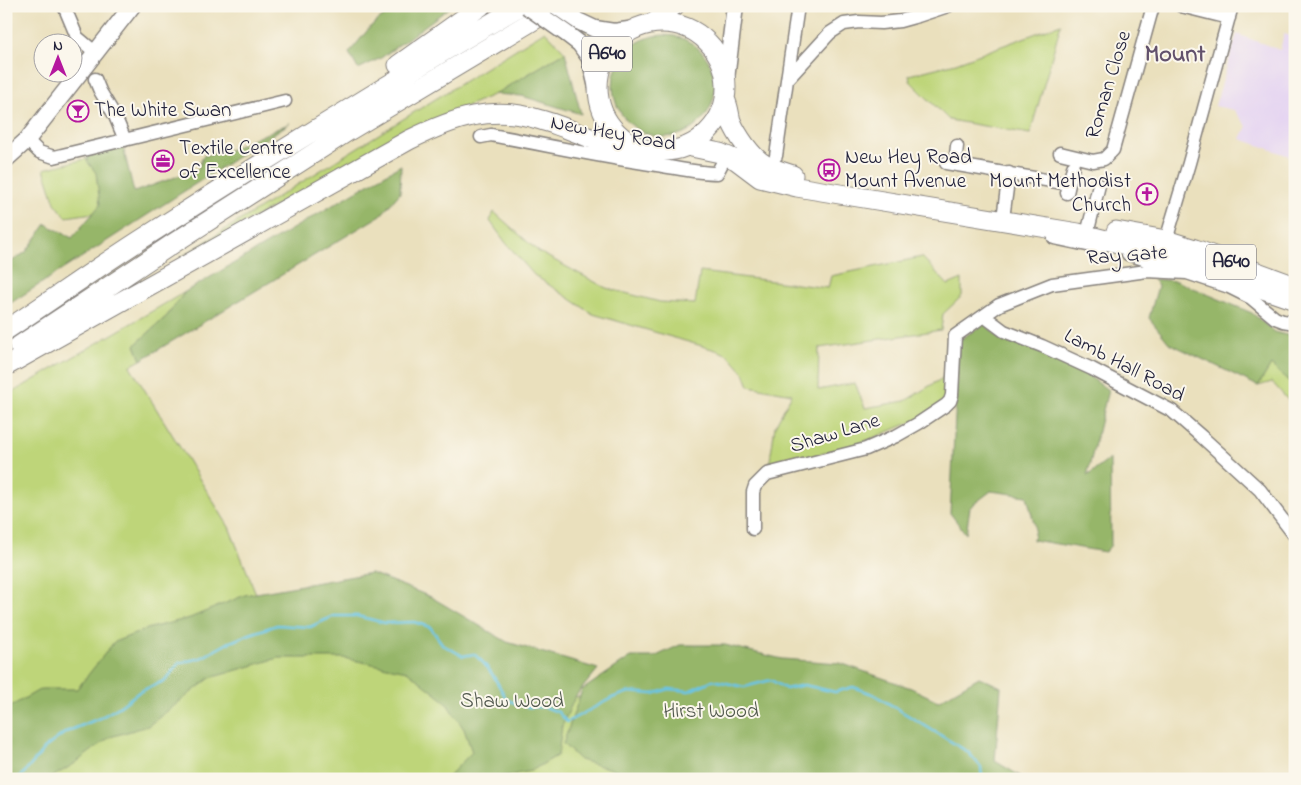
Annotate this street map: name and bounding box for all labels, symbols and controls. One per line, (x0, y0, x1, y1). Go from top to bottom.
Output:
street label: Roman Close (1078, 27, 1140, 143)
north arrow (32, 32, 82, 82)
text: N (53, 36, 63, 57)
road number: A640 (582, 36, 632, 72)
district label: Mount (1145, 38, 1206, 73)
place label: The White Swan (94, 96, 231, 126)
bar icon: The White Swan (66, 99, 90, 123)
street label: New Hey Road (548, 108, 678, 162)
place label: Textile Centre of Excellence (179, 134, 294, 188)
place label: New Hey Road Mount Avenue (845, 143, 972, 197)
office icon: Textile Centre of Excellence (151, 149, 175, 173)
bus stop icon: New Hey Road Mount Avenue (817, 158, 841, 182)
place label: Mount Methodist Church (989, 167, 1131, 221)
church icon: Mount Methodist Church (1135, 182, 1159, 206)
street label: Ray Gate (1086, 238, 1169, 276)
road number: A640 (1206, 244, 1256, 280)
street label: Lamb Hall Road (1058, 321, 1190, 411)
street label: Shaw Lane (786, 406, 884, 462)
park label: Shaw Wood (460, 687, 564, 717)
park label: Hirst Wood (663, 697, 759, 727)

